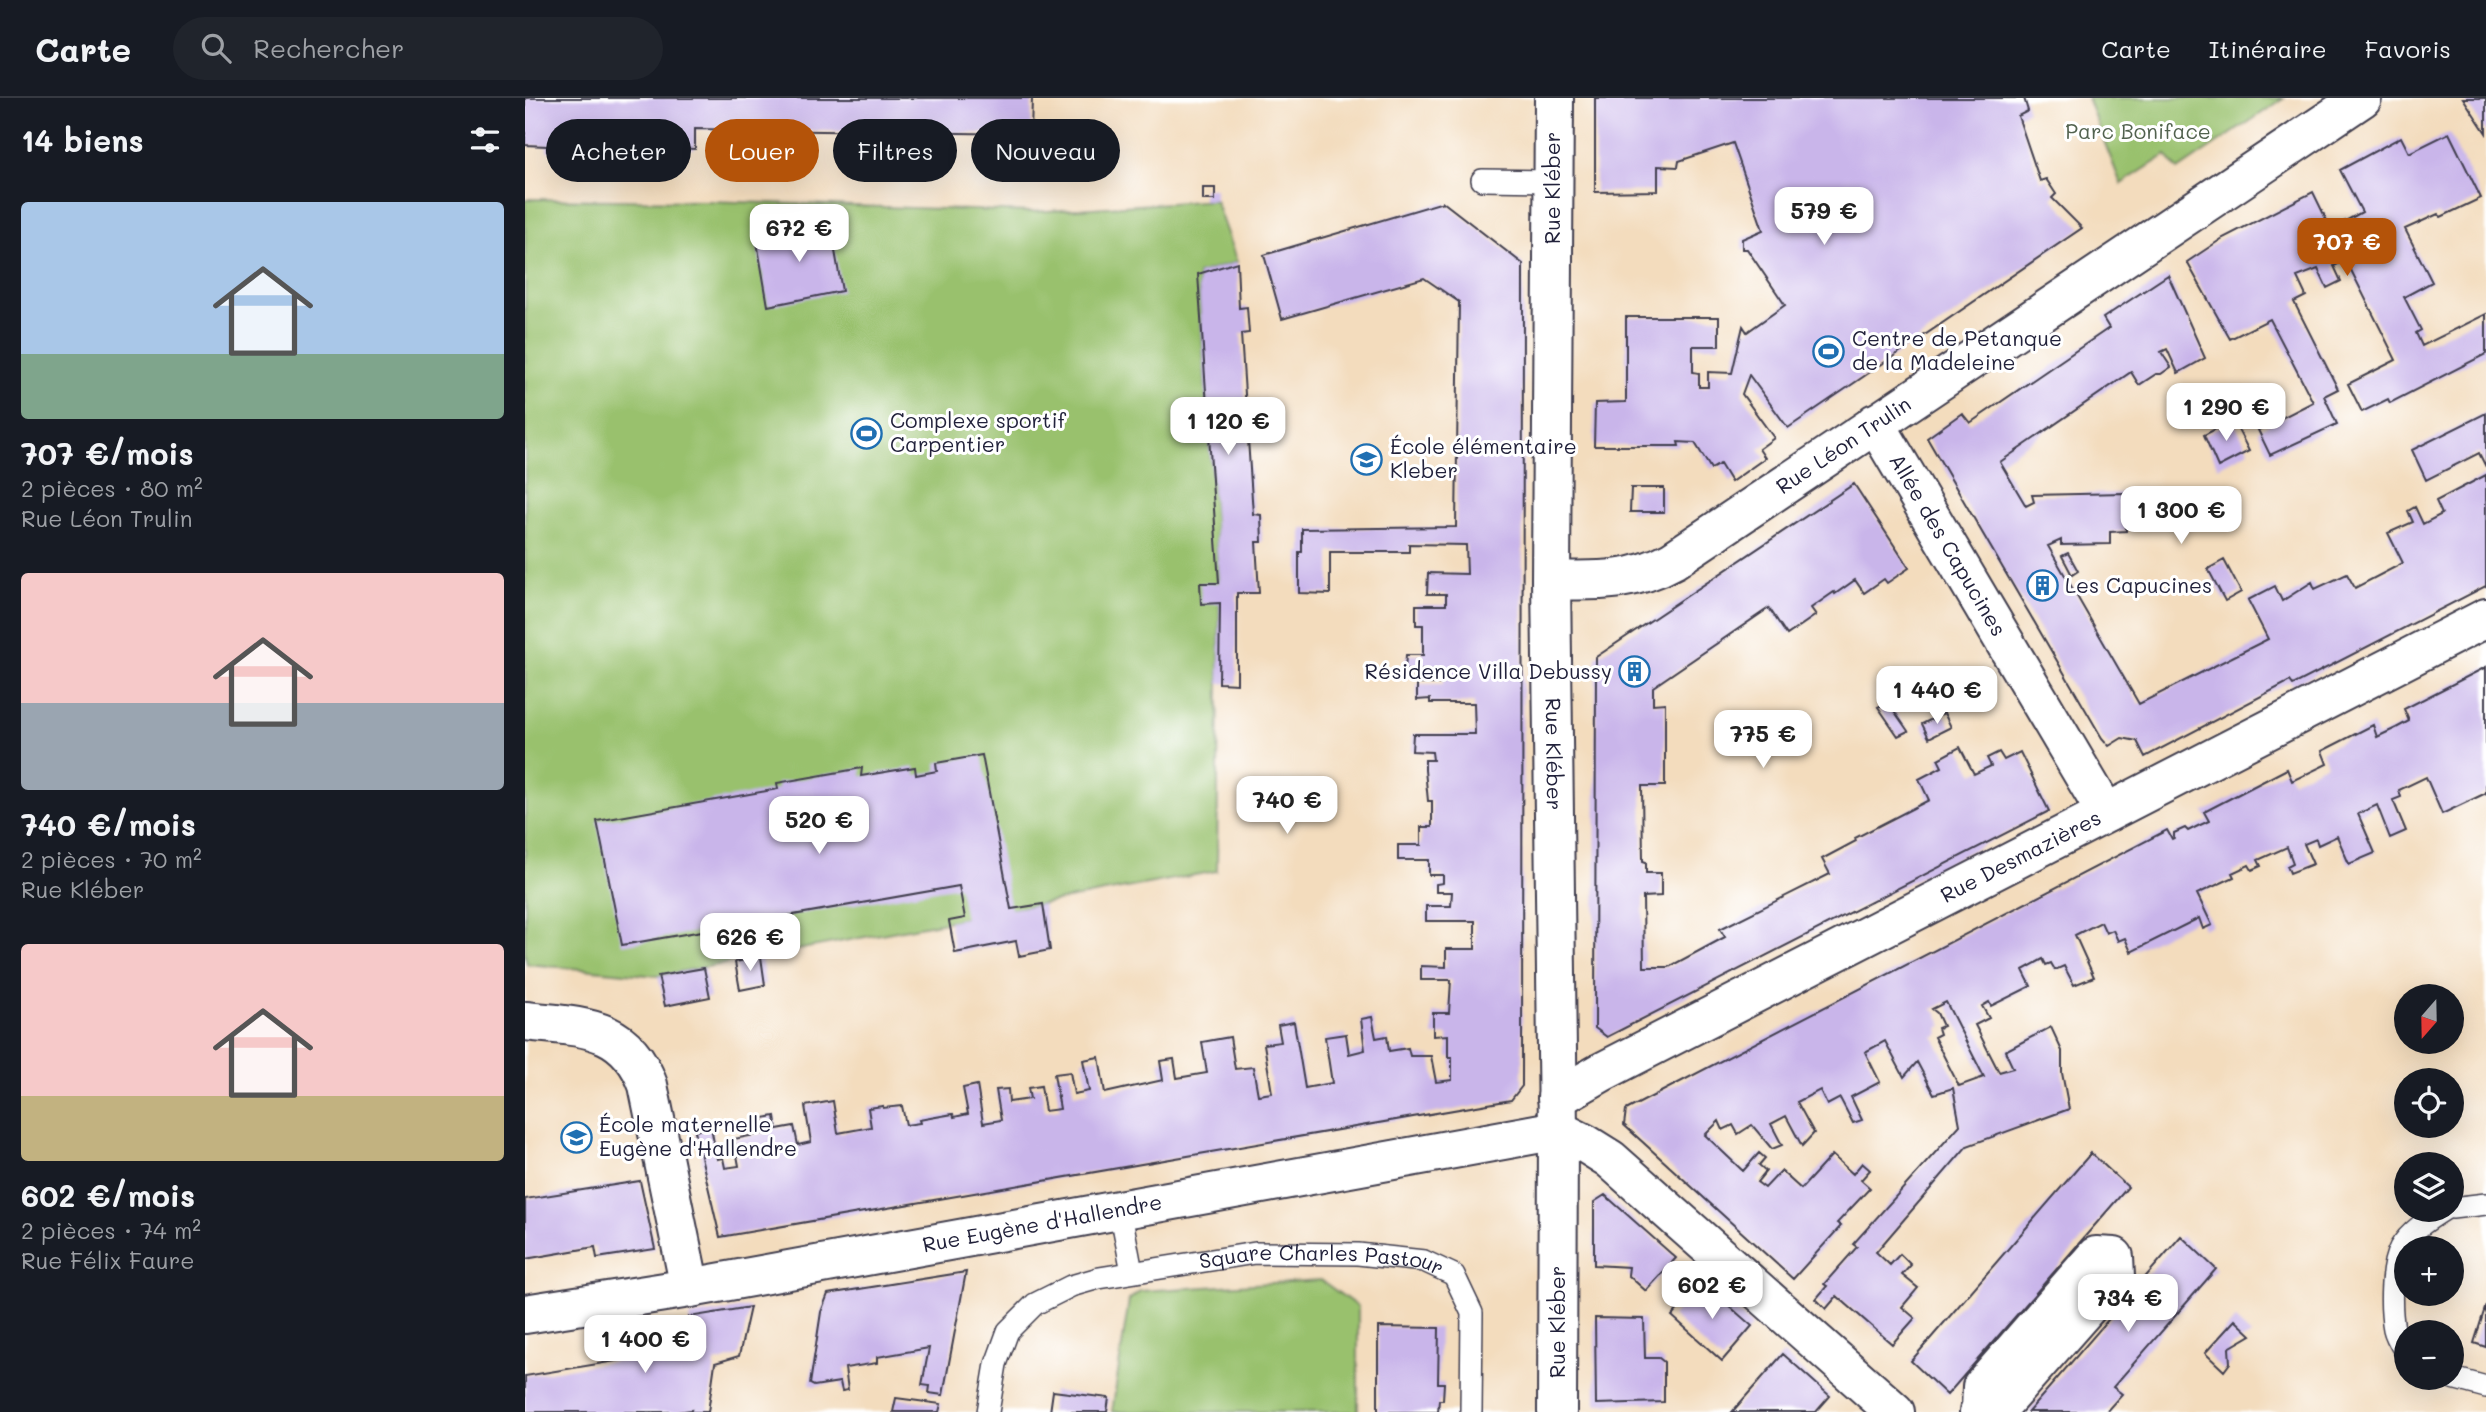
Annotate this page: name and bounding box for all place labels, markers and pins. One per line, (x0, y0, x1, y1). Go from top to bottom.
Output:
pin: 579 € (1775, 188, 1873, 247)
pin: 672 € (750, 204, 848, 264)
pin: 707 € (2298, 218, 2396, 278)
place label: Centre de Petanque de la Madeleine (1852, 324, 2062, 375)
sports icon: Centre de Petanque de la Madeleine (1812, 334, 1846, 368)
pin: 1 290 € (2161, 384, 2291, 443)
pin: 1 120 € (1163, 398, 1293, 457)
place label: Complexe sportif Carpentier (890, 406, 1067, 457)
sports icon: Complexe sportif Carpentier (850, 416, 884, 450)
place label: École élémentaire Kleber (1390, 432, 1577, 483)
school or university icon: École élémentaire Kleber (1350, 442, 1384, 476)
pin: 1 300 € (2116, 486, 2246, 546)
building icon: Les Capucines (2025, 569, 2059, 603)
place label: Les Capucines (2065, 571, 2212, 598)
building icon: Résidence Villa Debussy (1618, 655, 1652, 689)
place label: Résidence Villa Debussy (1365, 657, 1612, 684)
pin: 1 440 € (1872, 666, 2002, 726)
pin: 775 € (1714, 710, 1812, 770)
pin: 740 € (1238, 776, 1336, 836)
pin: 520 € (770, 796, 868, 856)
pin: 626 € (701, 914, 799, 973)
place label: École maternelle Eugène d'Hallendre (599, 1110, 797, 1161)
school or university icon: École maternelle Eugène d'Hallendre (559, 1120, 593, 1154)
pin: 602 € (1663, 1262, 1761, 1321)
pin: 734 € (2079, 1274, 2177, 1334)
pin: 1 400 € (580, 1316, 710, 1375)

